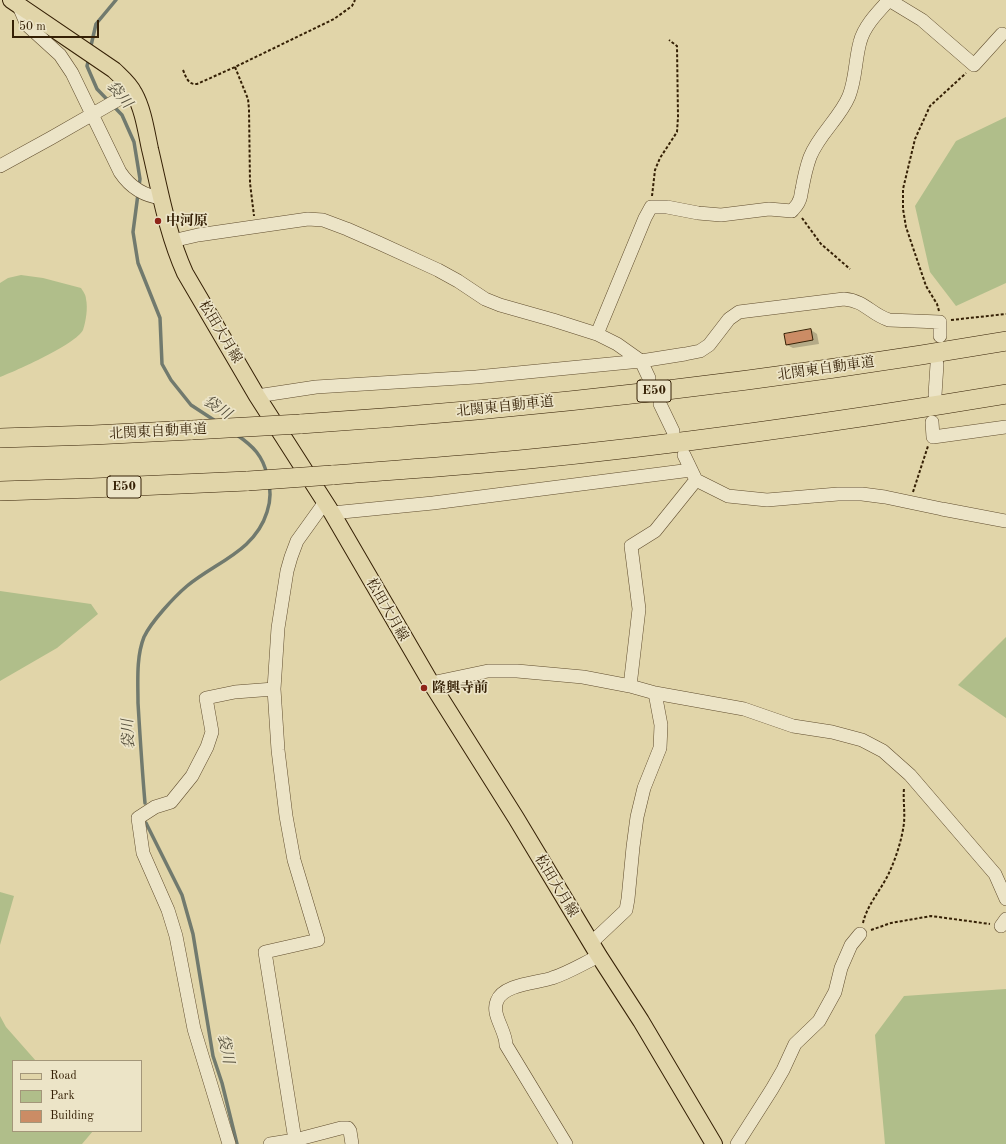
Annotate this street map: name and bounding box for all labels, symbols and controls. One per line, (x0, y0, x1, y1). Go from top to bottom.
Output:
scale bar (14, 12, 101, 38)
text: 50 m (19, 21, 46, 33)
water label: 袋川 (102, 78, 136, 112)
place label: 中河原 (166, 213, 208, 229)
marker: 中河原 (153, 216, 163, 226)
street label: 松田大月線 (195, 298, 245, 366)
street label: 北関東自動車道 (776, 354, 876, 384)
road number: E50 (637, 380, 671, 402)
water label: 袋川 (200, 392, 234, 424)
street label: 北関東自動車道 (455, 394, 555, 420)
street label: 北関東自動車道 (109, 421, 207, 443)
road number: E50 (107, 476, 141, 498)
street label: 松田大月線 (362, 575, 412, 645)
place label: 隆興寺前 (432, 680, 488, 696)
marker: 隆興寺前 (419, 683, 429, 693)
water label: 袋川 (119, 719, 139, 749)
street label: 松田大月線 (531, 852, 581, 920)
water label: 袋川 (213, 1032, 237, 1066)
legend (12, 1060, 142, 1132)
text: Road (50, 1070, 77, 1082)
text: Park (50, 1090, 75, 1102)
text: Building (50, 1110, 94, 1122)

